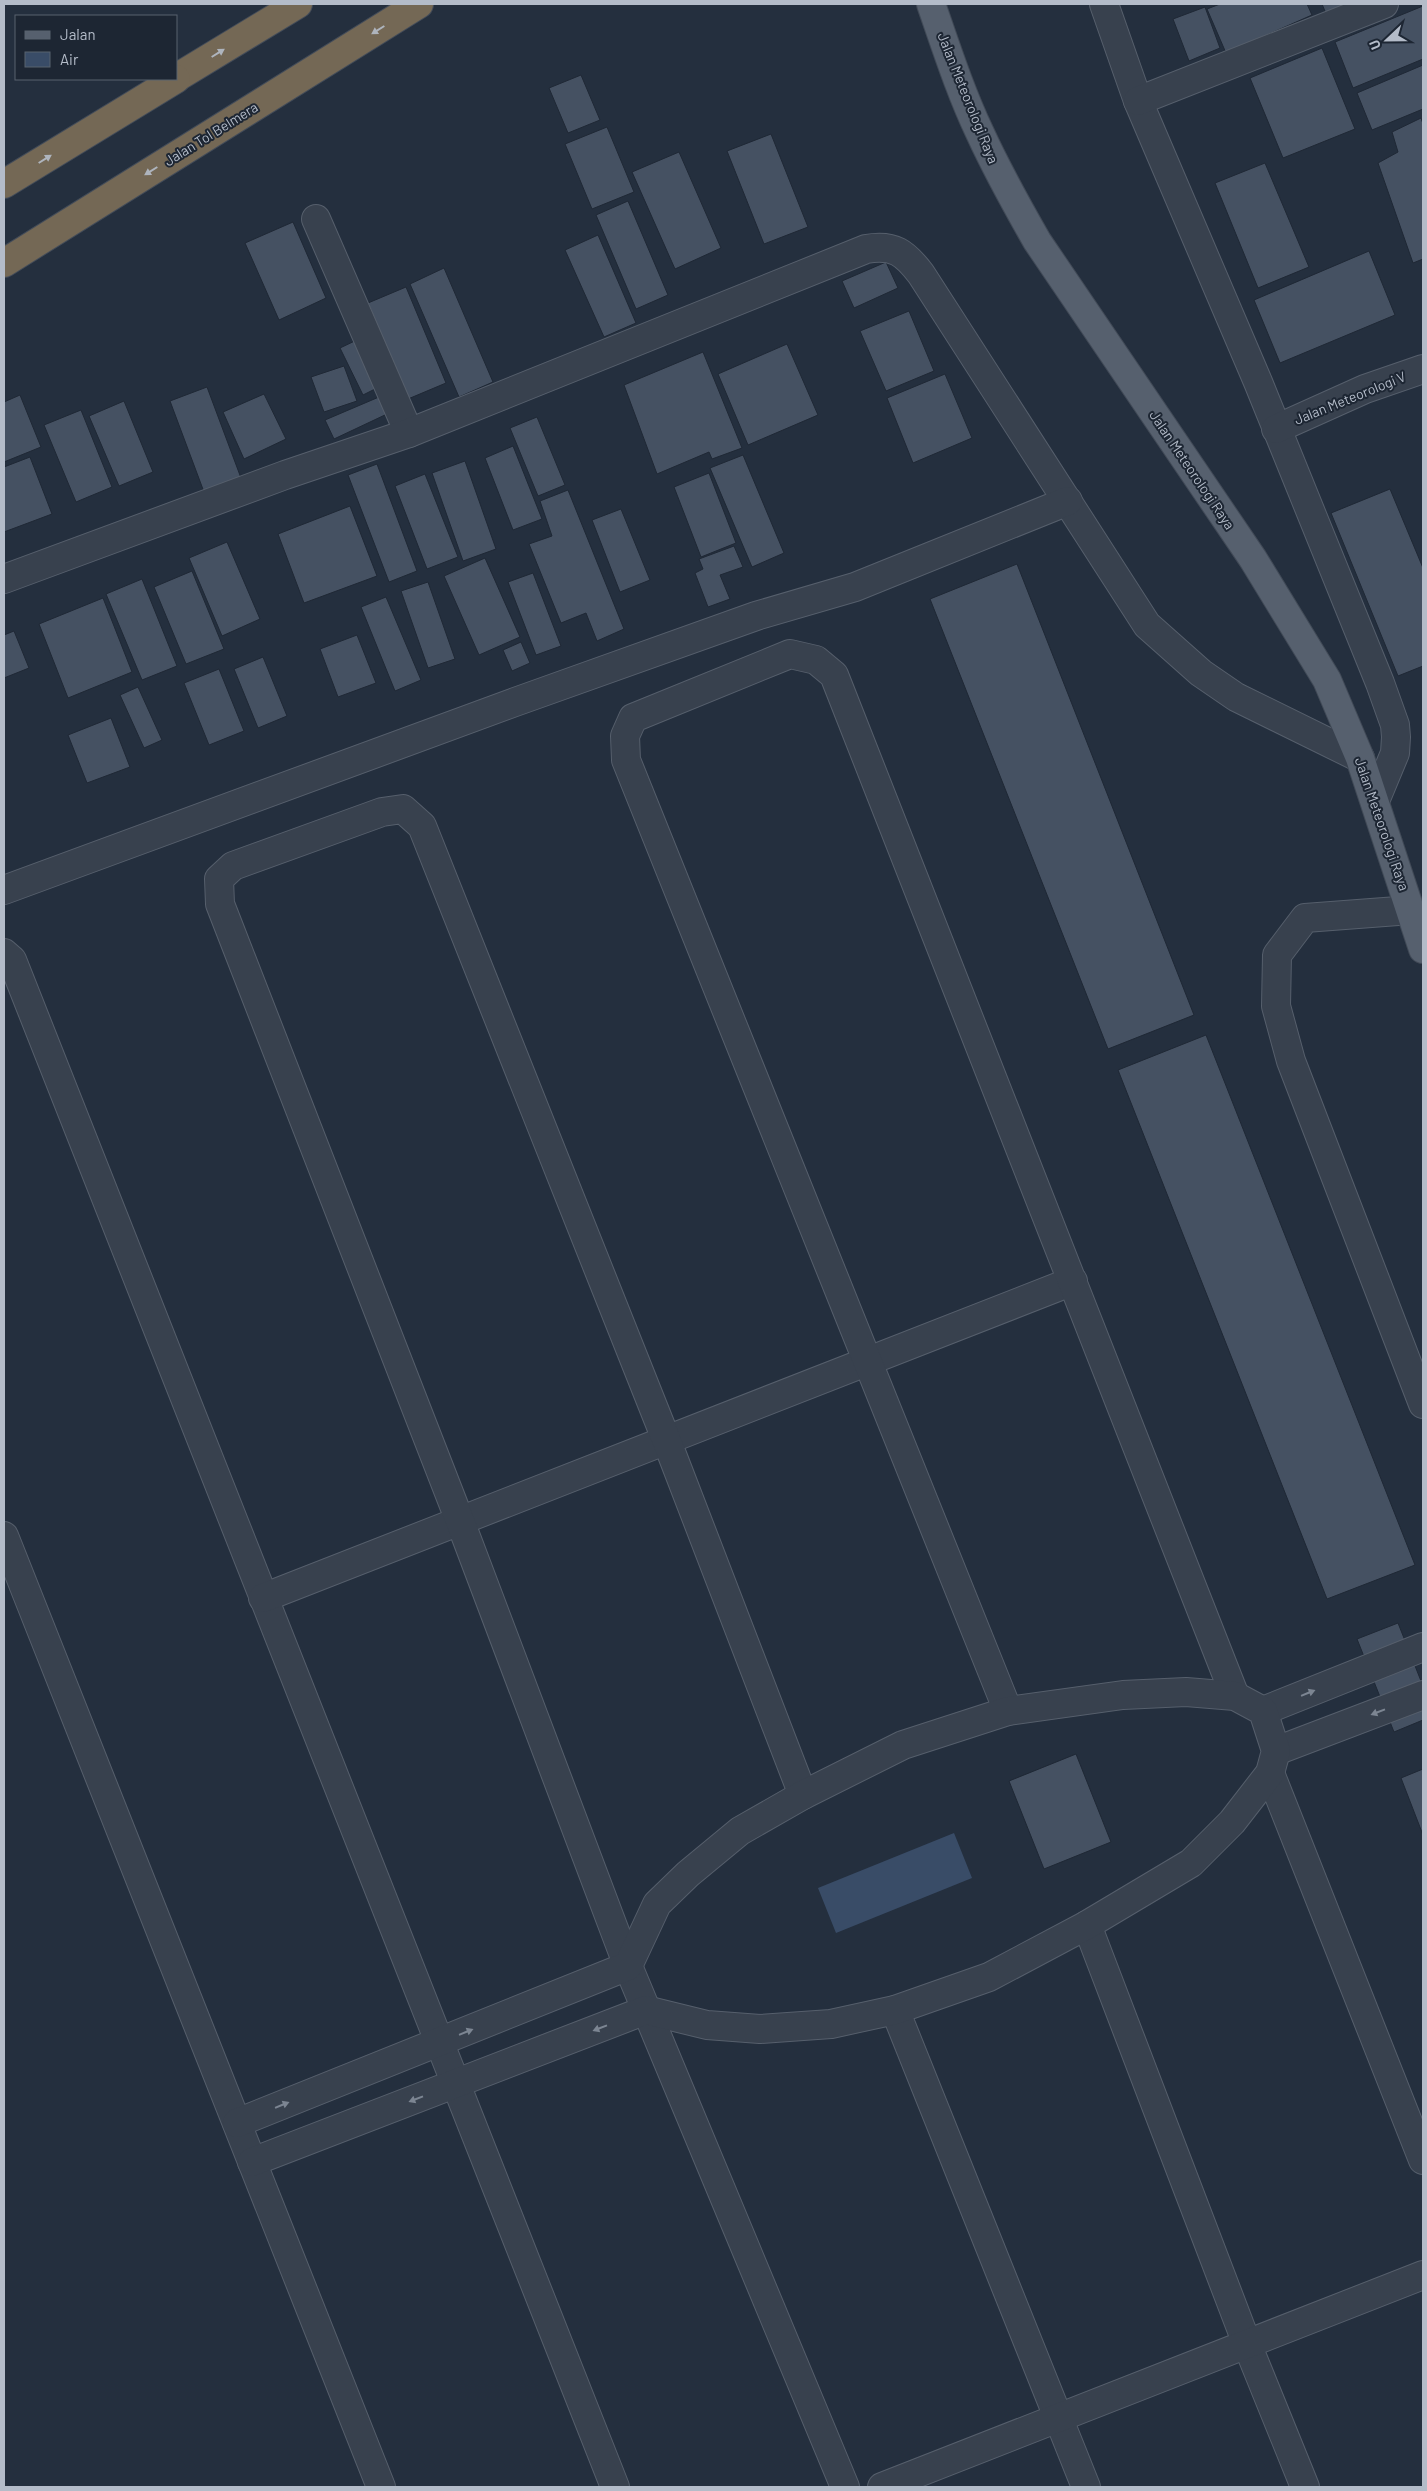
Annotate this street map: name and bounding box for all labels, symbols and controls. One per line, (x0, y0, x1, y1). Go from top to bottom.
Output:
legend (15, 15, 178, 80)
north arrow (1362, 15, 1412, 65)
text: Jalan (60, 25, 96, 43)
one-way arrow (371, 25, 384, 34)
street label: Jalan Meteorologi Raya (934, 30, 1003, 166)
text: U (1365, 38, 1384, 52)
one-way arrow (211, 48, 224, 58)
text: Air (60, 50, 79, 68)
street label: Jalan Tol Belmera (161, 98, 261, 169)
one-way arrow (39, 154, 52, 164)
one-way arrow (144, 167, 157, 176)
street label: Jalan Meteorologi V (1291, 367, 1408, 428)
street label: Jalan Meteorologi Raya (1146, 407, 1239, 532)
street label: Jalan Meteorologi Raya (1352, 755, 1413, 893)
one-way arrow (1301, 1689, 1316, 1697)
one-way arrow (1370, 1709, 1385, 1716)
one-way arrow (593, 2024, 607, 2032)
one-way arrow (459, 2027, 473, 2035)
one-way arrow (408, 2095, 423, 2103)
one-way arrow (275, 2101, 290, 2108)

